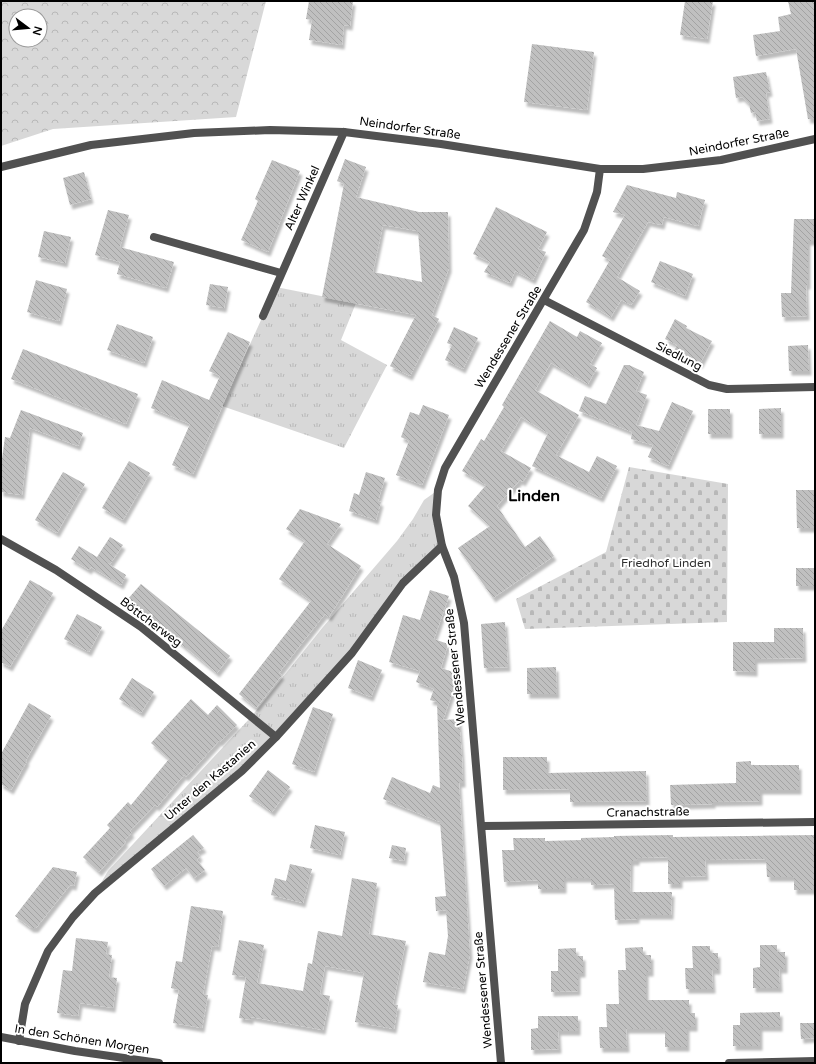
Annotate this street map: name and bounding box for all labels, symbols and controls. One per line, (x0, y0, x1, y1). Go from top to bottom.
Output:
north arrow (8, 8, 48, 48)
text: N (30, 25, 45, 37)
street label: Neindorfer Straße (359, 114, 462, 142)
street label: Neindorfer Straße (688, 125, 791, 159)
street label: Alter Winkel (281, 163, 323, 233)
street label: Wendessener Straße (472, 283, 544, 391)
street label: Siedlung (654, 338, 704, 374)
district label: Linden (508, 486, 560, 506)
park label: Friedhof Linden (621, 556, 711, 570)
street label: Böttcherweg (117, 594, 185, 650)
street label: Wendessener Straße (442, 608, 468, 726)
street label: Unter den Kastanien (162, 737, 258, 823)
street label: Cranachstraße (606, 804, 690, 820)
street label: Wendessener Straße (471, 931, 495, 1049)
street label: In den Schönen Morgen (14, 1021, 150, 1057)

